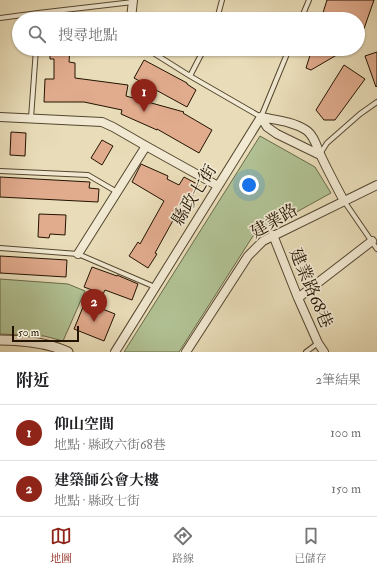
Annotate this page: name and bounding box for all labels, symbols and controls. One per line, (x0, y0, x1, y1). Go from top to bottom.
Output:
search box (12, 12, 365, 56)
icon: search (26, 23, 48, 45)
text: 搜尋地點 (58, 26, 118, 45)
pin: 1 (131, 79, 157, 112)
street label: 縣政七街 (167, 161, 221, 229)
your location (239, 175, 259, 195)
street label: 建業路 (247, 199, 301, 243)
street label: 建業路68巷 (285, 245, 337, 331)
pin: 2 (81, 289, 107, 322)
scale bar (12, 324, 79, 343)
text: 50 m (18, 326, 39, 339)
text: 附近 (16, 370, 50, 391)
text: 2筆結果 (315, 372, 361, 388)
text: 仰山空間 (54, 415, 114, 434)
text: 1 (27, 425, 31, 441)
text: 100 m (330, 425, 361, 441)
text: 地點 · 縣政六街68巷 (54, 437, 166, 453)
text: 建築師公會大樓 (54, 471, 159, 490)
text: 2 (26, 481, 32, 497)
text: 150 m (331, 481, 361, 497)
text: 地點 · 縣政七街 (54, 493, 140, 509)
tab: 地圖 (50, 525, 72, 565)
tab: 路線 (172, 525, 194, 565)
tab: 已儲存 (294, 525, 327, 565)

